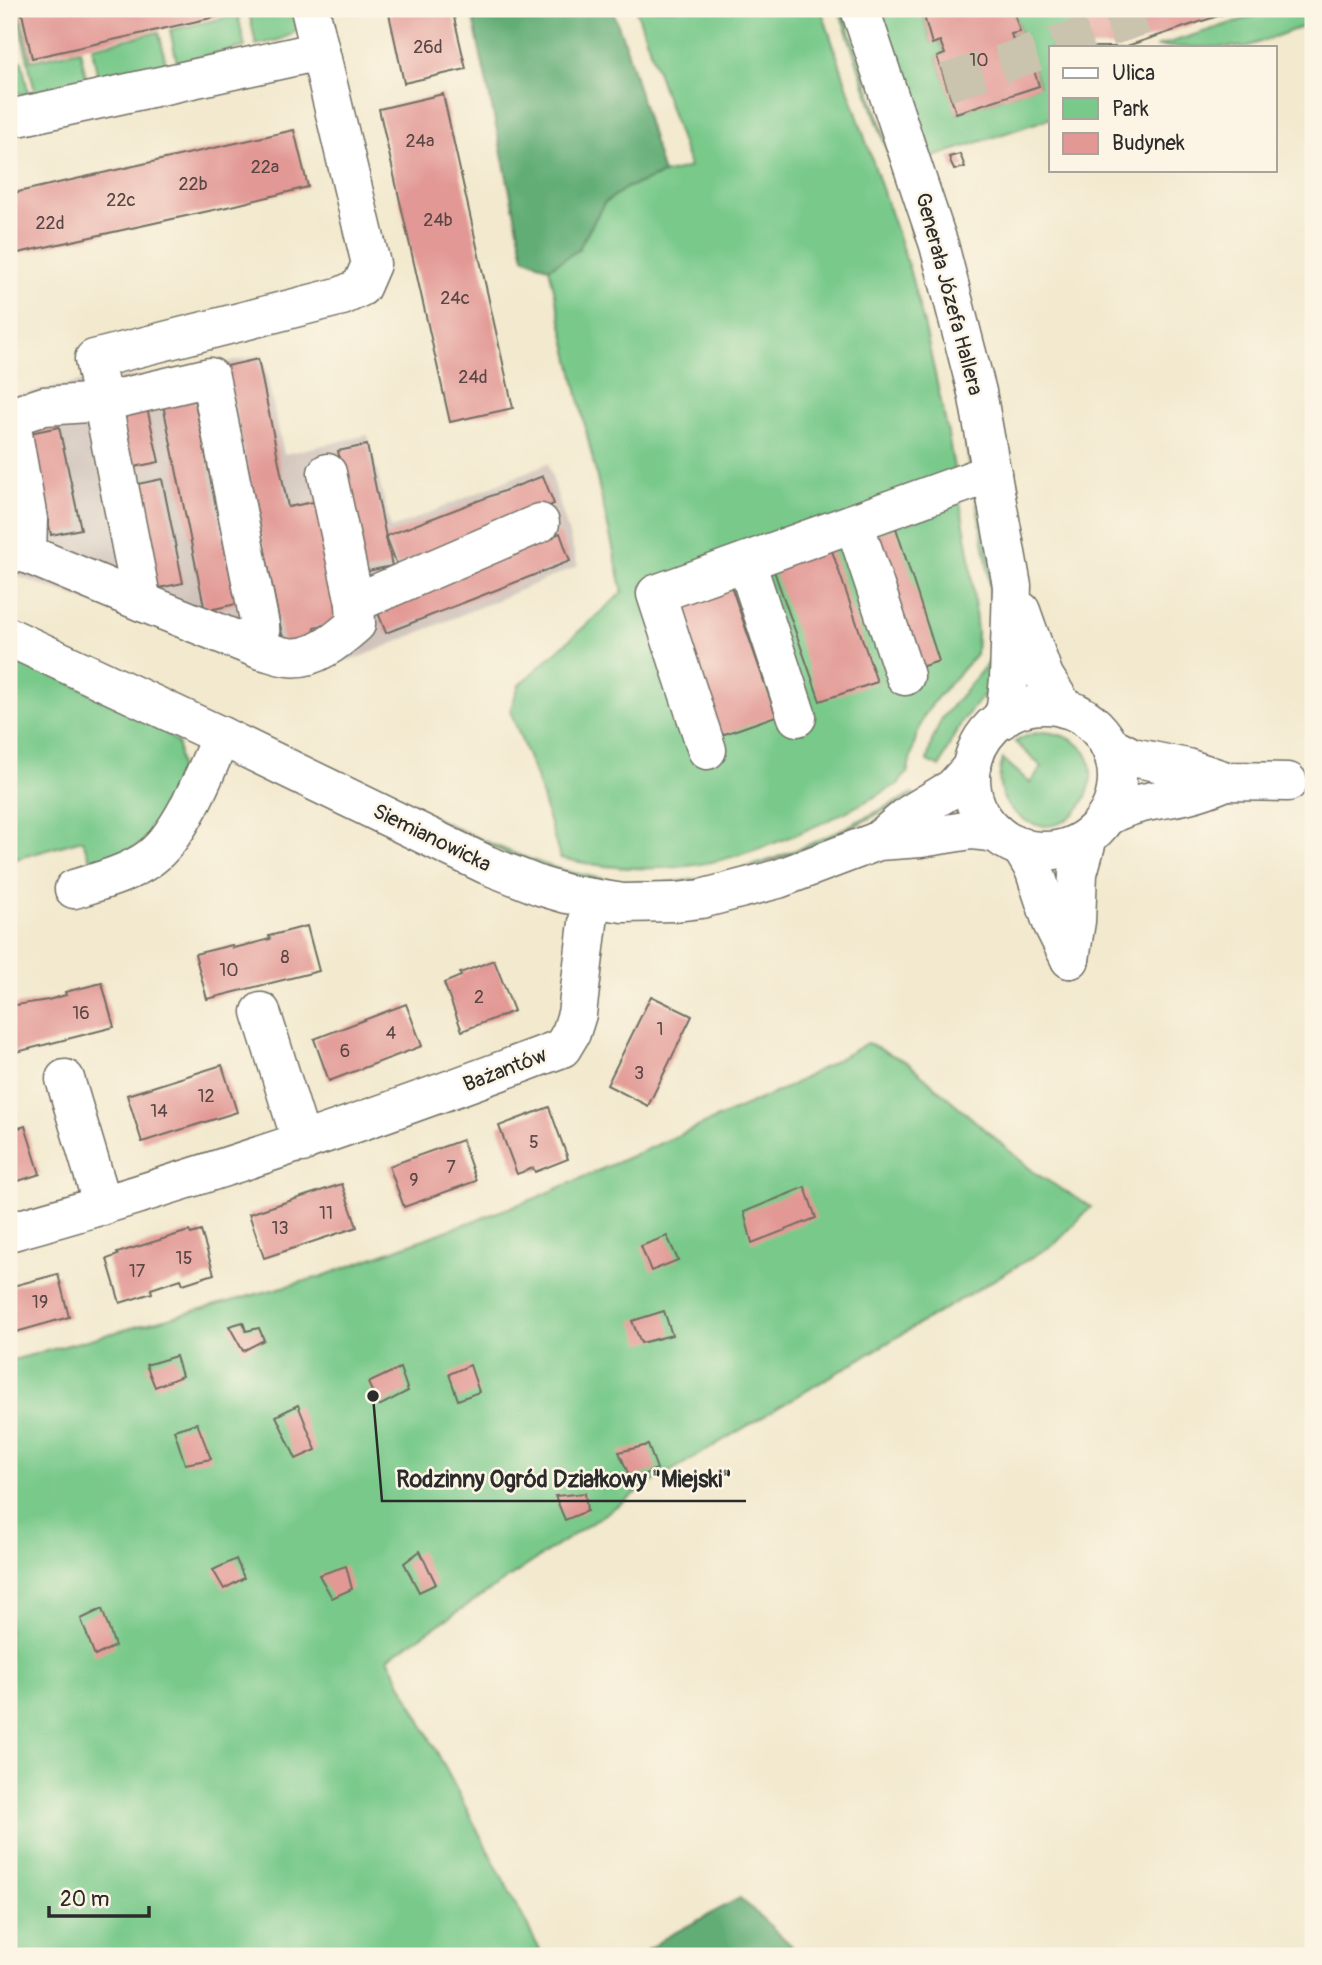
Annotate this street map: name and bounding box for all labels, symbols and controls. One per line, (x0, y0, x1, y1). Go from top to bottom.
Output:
house number: 26d (413, 36, 443, 59)
legend (1049, 46, 1276, 172)
house number: 10 (969, 49, 989, 72)
text: Ulica (1112, 60, 1155, 87)
text: Park (1112, 96, 1149, 123)
house number: 24a (406, 130, 434, 153)
text: Budynek (1112, 130, 1185, 157)
house number: 22a (251, 156, 279, 179)
house number: 22b (179, 173, 208, 196)
house number: 22c (106, 189, 136, 212)
street label: Generała Józefa Hallera (909, 190, 989, 398)
house number: 24b (423, 209, 453, 232)
house number: 22d (36, 212, 64, 235)
house number: 24c (440, 287, 470, 310)
house number: 24d (458, 366, 488, 389)
street label: Siemianowicka (369, 798, 495, 878)
house number: 8 (280, 946, 290, 969)
house number: 10 (219, 959, 239, 982)
house number: 2 (474, 986, 484, 1009)
house number: 16 (72, 1002, 90, 1025)
house number: 1 (656, 1018, 664, 1041)
house number: 4 (386, 1022, 397, 1045)
house number: 6 (340, 1040, 350, 1063)
street label: Bażantów (459, 1042, 551, 1098)
house number: 3 (634, 1062, 644, 1085)
house number: 12 (197, 1085, 215, 1108)
house number: 14 (150, 1100, 168, 1123)
house number: 5 (529, 1131, 539, 1154)
house number: 7 (446, 1156, 456, 1179)
house number: 9 (409, 1169, 419, 1192)
house number: 11 (319, 1202, 333, 1225)
house number: 13 (271, 1217, 289, 1240)
house number: 15 (176, 1247, 192, 1270)
house number: 17 (129, 1260, 146, 1283)
house number: 19 (32, 1291, 48, 1314)
callout: Rodzinny Ogród Działkowy "Miejski" (382, 1457, 746, 1501)
text: Rodzinny Ogród Działkowy "Miejski" (396, 1465, 732, 1494)
scale bar (49, 1874, 149, 1918)
text: 20 m (60, 1886, 109, 1913)

